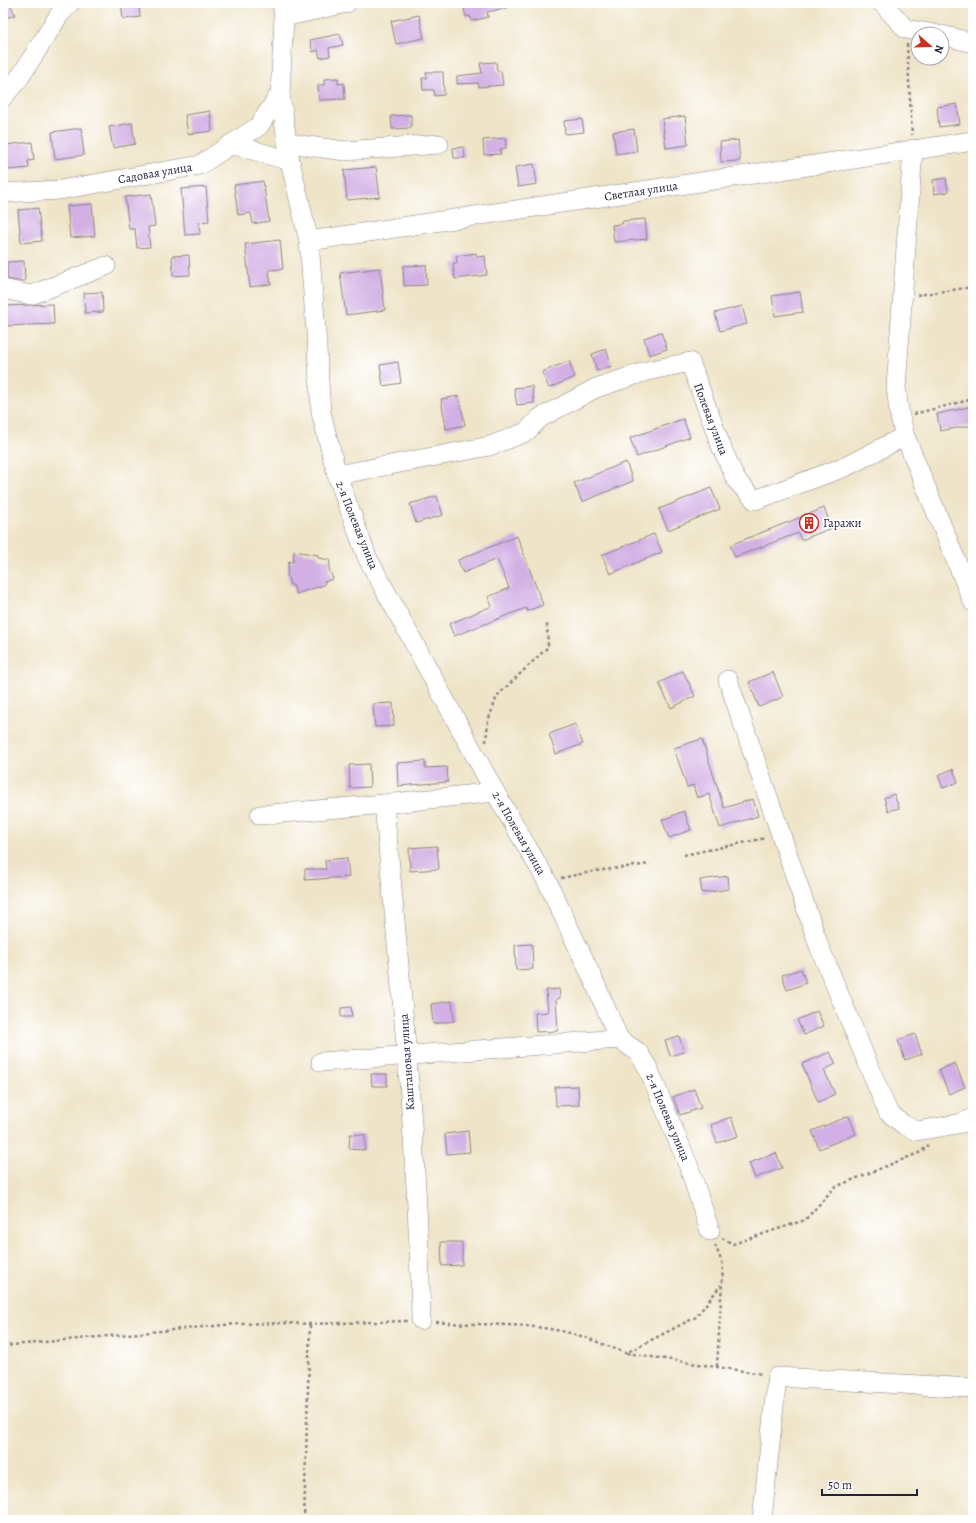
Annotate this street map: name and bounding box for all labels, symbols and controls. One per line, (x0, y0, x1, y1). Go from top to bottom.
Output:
north arrow (910, 26, 950, 66)
text: N (931, 43, 947, 56)
street label: Садовая улица (117, 159, 194, 187)
street label: Светлая улица (603, 177, 679, 205)
street label: Полевая улица (690, 381, 732, 458)
street label: 2-я Полевая улица (332, 478, 382, 572)
building icon: Гаражи (798, 512, 820, 534)
place label: Гаражи (823, 515, 862, 531)
street label: 2-я Полевая улица (489, 788, 550, 878)
street label: Каштановая улица (396, 1013, 418, 1111)
street label: 2-я Полевая улица (642, 1071, 694, 1164)
scale bar (822, 1471, 917, 1497)
text: 50 m (828, 1477, 852, 1493)

